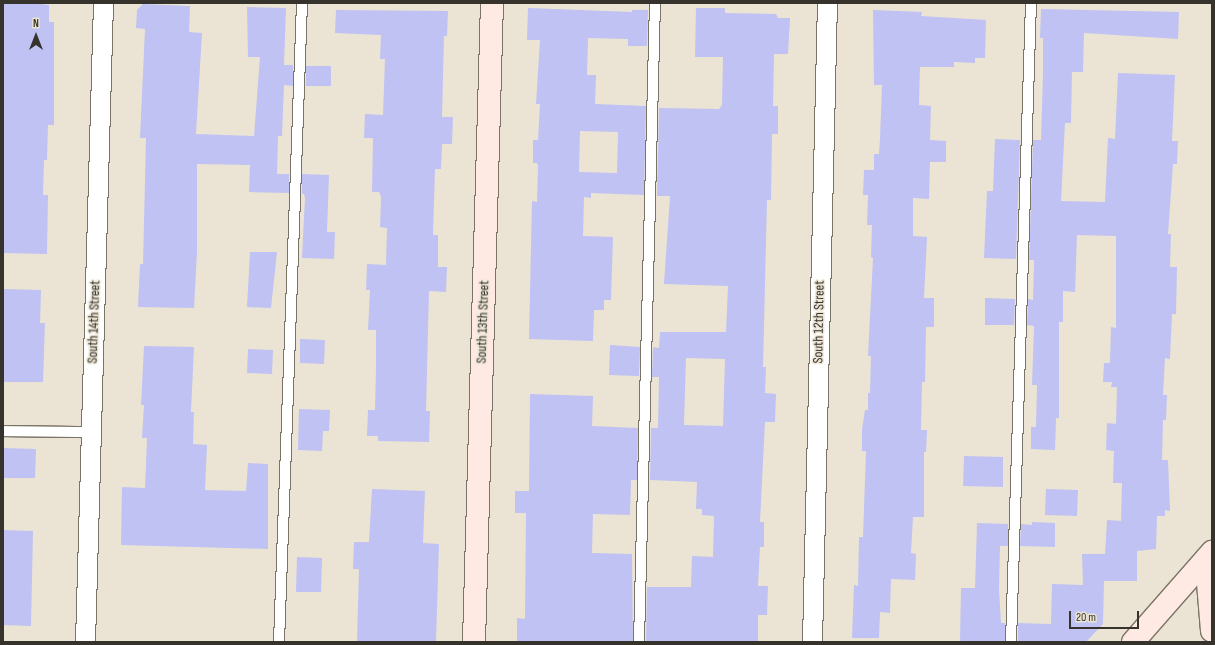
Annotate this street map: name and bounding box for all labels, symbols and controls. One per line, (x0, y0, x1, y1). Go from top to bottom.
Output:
north arrow (16, 16, 56, 56)
text: N (33, 17, 39, 30)
street label: South 14th Street (84, 280, 104, 364)
street label: South 13th Street (473, 280, 493, 364)
street label: South 12th Street (810, 280, 828, 364)
scale bar (1071, 603, 1141, 629)
text: 20 m (1076, 610, 1096, 625)

